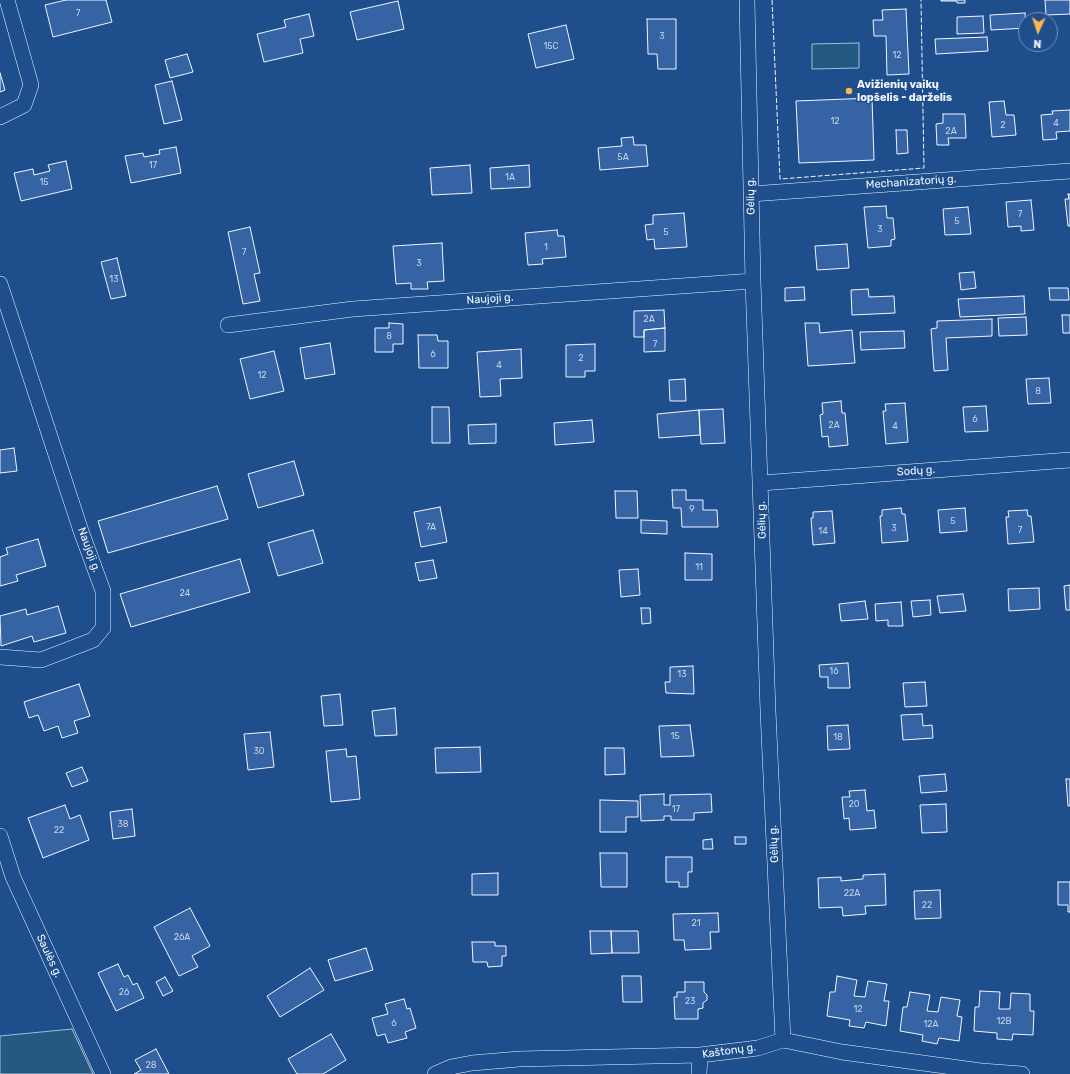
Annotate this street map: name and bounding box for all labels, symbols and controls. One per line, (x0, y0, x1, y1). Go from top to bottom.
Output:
house number: 7 (76, 8, 80, 18)
north arrow (1018, 12, 1058, 52)
house number: 3 (659, 31, 665, 41)
text: N (1033, 37, 1042, 50)
house number: 15C (543, 41, 559, 51)
house number: 12 (892, 50, 902, 60)
place label: Avižienių vaikų lopšelis - darželis (857, 78, 952, 104)
marker: Avižienių vaikų lopšelis - darželis (844, 86, 854, 96)
house number: 12 (830, 116, 840, 126)
house number: 4 (1053, 118, 1059, 128)
house number: 2 (1000, 120, 1006, 130)
house number: 2A (945, 126, 957, 136)
house number: 5A (617, 152, 629, 162)
house number: 17 (149, 160, 157, 170)
house number: 1A (505, 172, 515, 182)
street label: Mechanizatorių g. (865, 172, 957, 192)
house number: 15 (39, 177, 49, 187)
street label: Gėlių g. (744, 177, 758, 215)
house number: 7 (1018, 209, 1022, 219)
house number: 5 (954, 216, 960, 226)
house number: 3 (877, 224, 883, 234)
house number: 5 (663, 227, 669, 237)
house number: 1 (544, 242, 548, 252)
house number: 7 (242, 247, 246, 257)
house number: 3 (416, 258, 422, 268)
house number: 13 (109, 274, 119, 284)
street label: Naujoji g. (466, 291, 514, 307)
house number: 2A (643, 314, 655, 324)
house number: 8 (386, 331, 392, 341)
house number: 7 (653, 339, 657, 349)
house number: 6 (430, 349, 436, 359)
house number: 2 (578, 353, 584, 363)
house number: 4 (496, 360, 502, 370)
house number: 12 (257, 370, 267, 380)
house number: 8 (1035, 386, 1041, 396)
house number: 6 (972, 414, 978, 424)
house number: 2A (828, 420, 840, 430)
house number: 4 (892, 421, 898, 431)
street label: Sodų g. (896, 463, 936, 479)
street label: Gėlių g. (755, 501, 769, 539)
house number: 9 (689, 504, 695, 514)
house number: 5 (950, 516, 956, 526)
house number: 7A (426, 522, 436, 532)
house number: 3 (891, 523, 897, 533)
house number: 7 (1018, 525, 1022, 535)
street label: Naujoji g. (75, 526, 103, 574)
house number: 14 (818, 526, 828, 536)
house number: 11 (695, 562, 703, 572)
house number: 24 (180, 588, 190, 598)
house number: 16 (829, 666, 839, 676)
house number: 13 (677, 669, 687, 679)
house number: 15 (670, 731, 680, 741)
house number: 18 (833, 732, 843, 742)
house number: 30 (253, 746, 265, 756)
house number: 20 (849, 799, 859, 809)
house number: 17 (672, 804, 680, 814)
house number: 38 (117, 819, 129, 829)
house number: 22 (54, 825, 64, 835)
street label: Gėlių g. (766, 825, 782, 863)
house number: 22A (844, 888, 860, 898)
house number: 22 (922, 900, 932, 910)
house number: 21 (691, 918, 701, 928)
street label: Saulės g. (33, 932, 65, 980)
house number: 26A (174, 932, 190, 942)
house number: 26 (119, 987, 129, 997)
house number: 23 (685, 996, 695, 1006)
house number: 12 (853, 1004, 863, 1014)
house number: 12B (996, 1016, 1012, 1026)
house number: 6 (391, 1018, 397, 1028)
house number: 12A (923, 1019, 939, 1029)
street label: Kaštonų g. (701, 1041, 757, 1061)
house number: 28 (145, 1060, 157, 1070)

